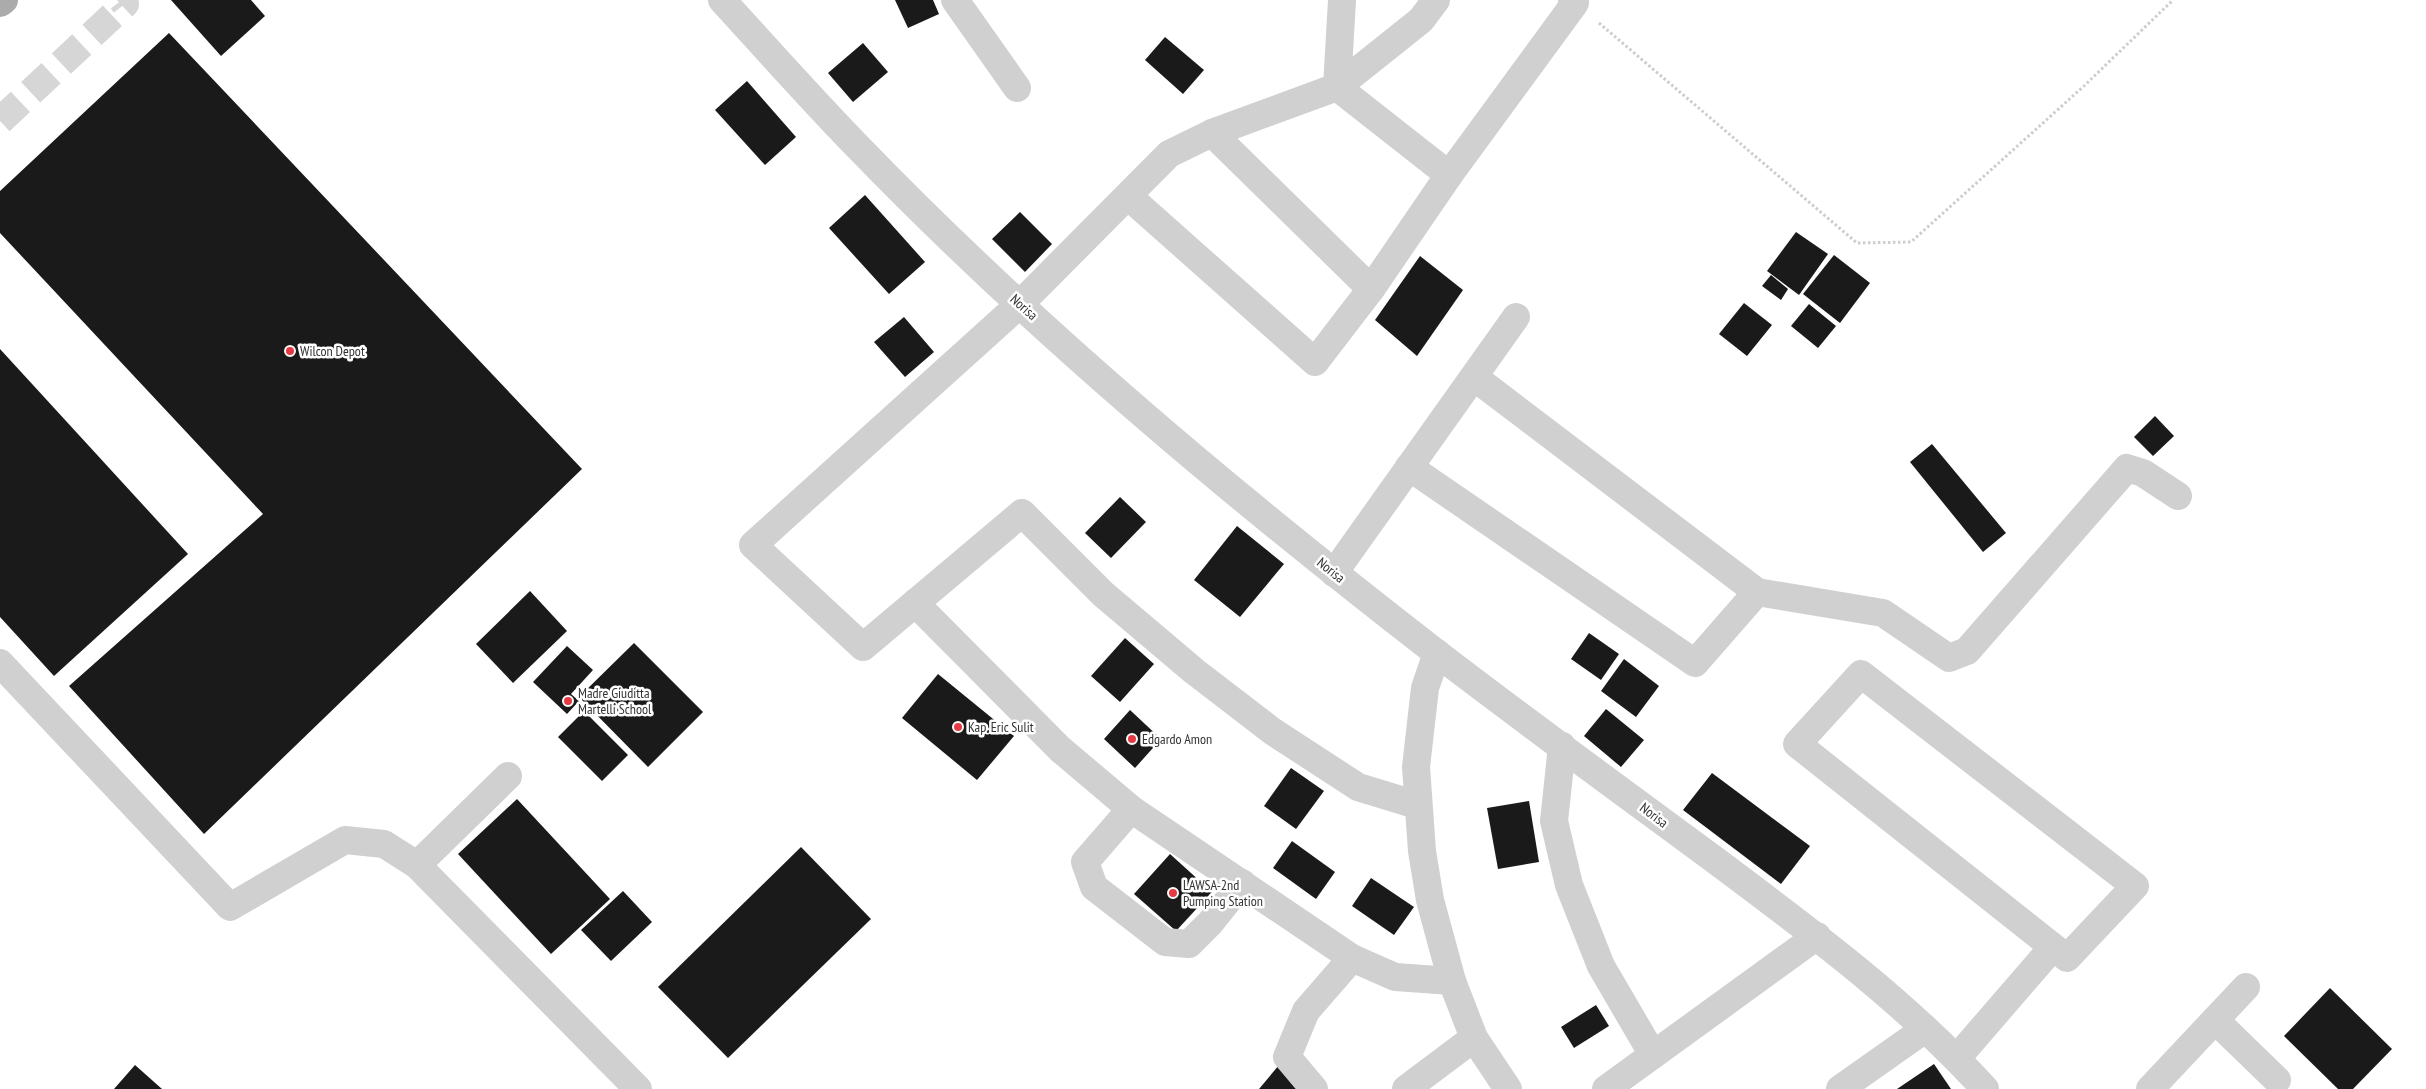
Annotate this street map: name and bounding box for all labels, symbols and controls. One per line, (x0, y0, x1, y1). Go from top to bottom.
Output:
street label: Norisa (1007, 290, 1041, 324)
place label: Wilcon Depot (300, 342, 365, 360)
marker: Wilcon Depot (284, 345, 296, 357)
street label: Norisa (1313, 553, 1349, 587)
place label: Madre Giuditta Martelli School (578, 684, 652, 718)
marker: Madre Giuditta Martelli School (562, 695, 574, 707)
place label: Kap. Eric Sulit (968, 718, 1034, 736)
marker: Kap. Eric Sulit (952, 721, 964, 733)
place label: Edgardo Amon (1142, 730, 1212, 748)
marker: Edgardo Amon (1126, 733, 1138, 745)
street label: Norisa (1636, 799, 1672, 831)
place label: LAWSA-2nd Pumping Station (1183, 876, 1263, 910)
marker: LAWSA-2nd Pumping Station (1167, 887, 1179, 899)

